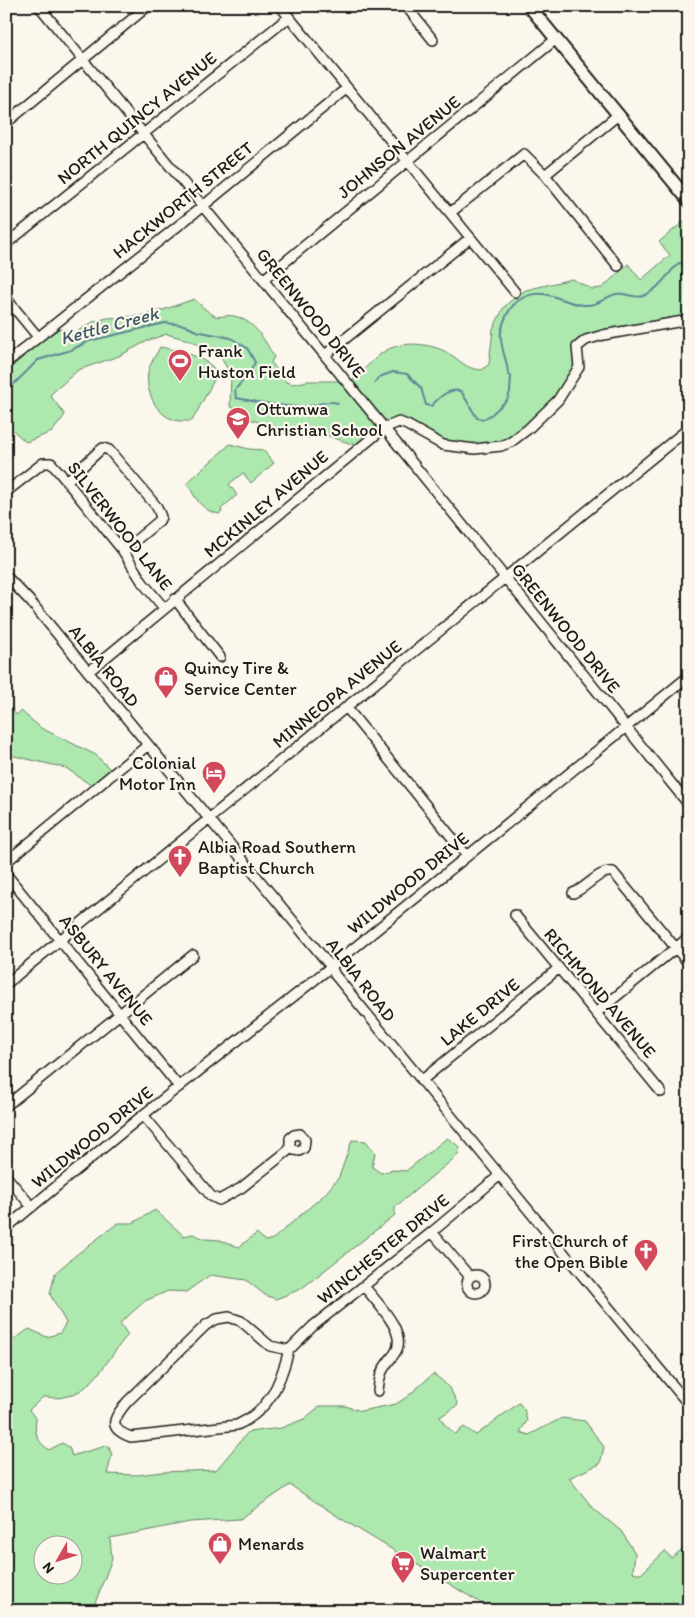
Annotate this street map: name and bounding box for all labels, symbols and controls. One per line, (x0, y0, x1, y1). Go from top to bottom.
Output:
street label: NORTH QUINCY AVENUE (53, 47, 221, 189)
street label: JOHNSON AVENUE (333, 91, 465, 203)
street label: HACKWORTH STREET (108, 137, 258, 263)
street label: GREENWOOD DRIVE (252, 244, 370, 382)
water label: Kettle Creek (58, 301, 162, 350)
place label: Frank Huston Field (198, 340, 296, 383)
sports icon: Frank Huston Field (167, 348, 193, 382)
place label: Ottumwa Christian School (256, 398, 383, 441)
school or university icon: Ottumwa Christian School (225, 406, 251, 440)
street label: MCKINLEY AVENUE (199, 446, 333, 562)
street label: SILVERWOOD LANE (63, 457, 177, 595)
street label: GREENWOOD DRIVE (507, 559, 625, 697)
street label: ALBIA ROAD (64, 620, 144, 712)
street label: MINNEOPA AVENUE (268, 635, 406, 753)
place label: Quincy Tire & Service Center (184, 657, 298, 700)
shop icon: Quincy Tire & Service Center (153, 665, 179, 699)
place label: Colonial Motor Inn (119, 752, 196, 795)
hotel icon: Colonial Motor Inn (201, 760, 227, 794)
street label: WILDWOOD DRIVE (343, 827, 473, 939)
place label: Albia Road Southern Baptist Church (198, 836, 356, 879)
church icon: Albia Road Southern Baptist Church (167, 844, 193, 878)
street label: ASBURY AVENUE (55, 910, 157, 1030)
street label: RICHMOND AVENUE (539, 924, 661, 1063)
street label: ALBIA ROAD (322, 934, 400, 1026)
street label: LAKE DRIVE (436, 973, 524, 1051)
street label: WILDWOOD DRIVE (27, 1081, 157, 1193)
street label: WINCHESTER DRIVE (313, 1189, 453, 1309)
place label: First Church of the Open Bible (512, 1230, 628, 1273)
church icon: First Church of the Open Bible (633, 1238, 659, 1272)
shop icon: Menards (207, 1531, 233, 1565)
place label: Menards (238, 1533, 304, 1555)
north arrow (32, 1534, 82, 1584)
place label: Walmart Supercenter (420, 1542, 516, 1585)
supermarket icon: Walmart Supercenter (390, 1550, 416, 1584)
text: N (39, 1559, 58, 1577)

